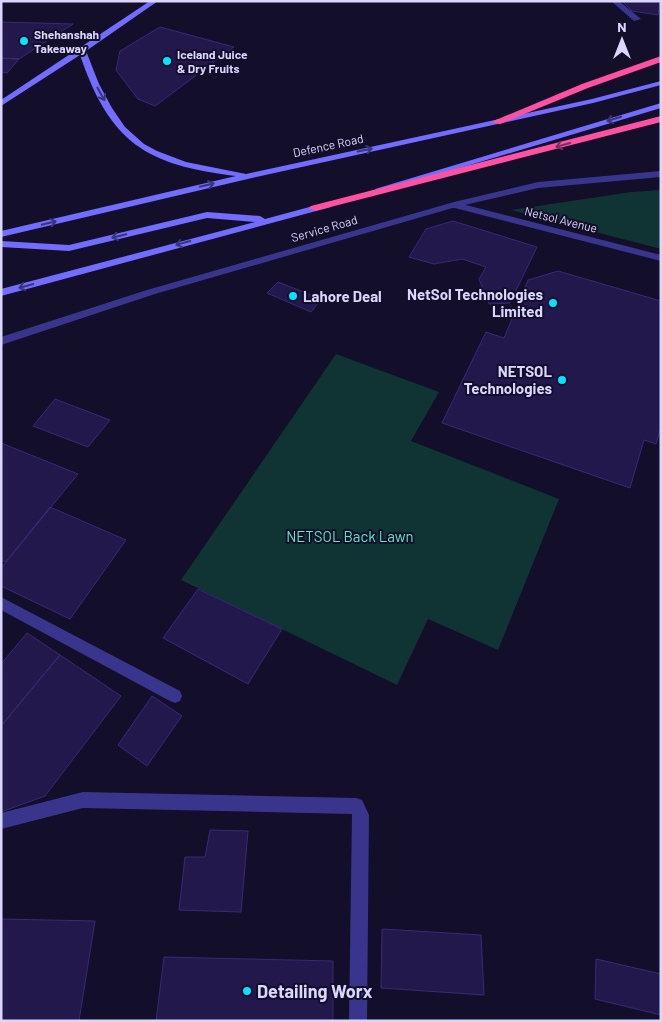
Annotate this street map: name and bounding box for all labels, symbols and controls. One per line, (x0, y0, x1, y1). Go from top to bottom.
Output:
north arrow (597, 15, 647, 65)
text: N (617, 18, 627, 35)
place label: Shehanshah Takeaway (34, 27, 99, 55)
marker: Shehanshah Takeaway (18, 35, 30, 47)
place label: Iceland Juice & Dry Fruits (177, 47, 248, 75)
marker: Iceland Juice & Dry Fruits (161, 55, 173, 67)
one-way arrow (96, 87, 106, 102)
one-way arrow (606, 115, 622, 125)
street label: Defence Road (291, 131, 365, 159)
one-way arrow (555, 140, 571, 150)
one-way arrow (357, 145, 373, 154)
one-way arrow (198, 180, 214, 189)
street label: Netsol Avenue (523, 203, 599, 235)
street label: Service Road (289, 212, 359, 244)
one-way arrow (40, 218, 56, 227)
one-way arrow (112, 232, 128, 241)
one-way arrow (176, 239, 192, 248)
one-way arrow (19, 281, 35, 291)
place label: NetSol Technologies Limited (407, 285, 543, 320)
place label: Lahore Deal (303, 287, 382, 305)
marker: Lahore Deal (287, 290, 299, 302)
marker: NetSol Technologies Limited (547, 297, 559, 309)
place label: NETSOL Technologies (464, 362, 552, 397)
marker: NETSOL Technologies (556, 374, 568, 386)
park label: NETSOL Back Lawn (286, 527, 414, 545)
place label: Detailing Worx (257, 980, 373, 1002)
marker: Detailing Worx (241, 985, 253, 997)

